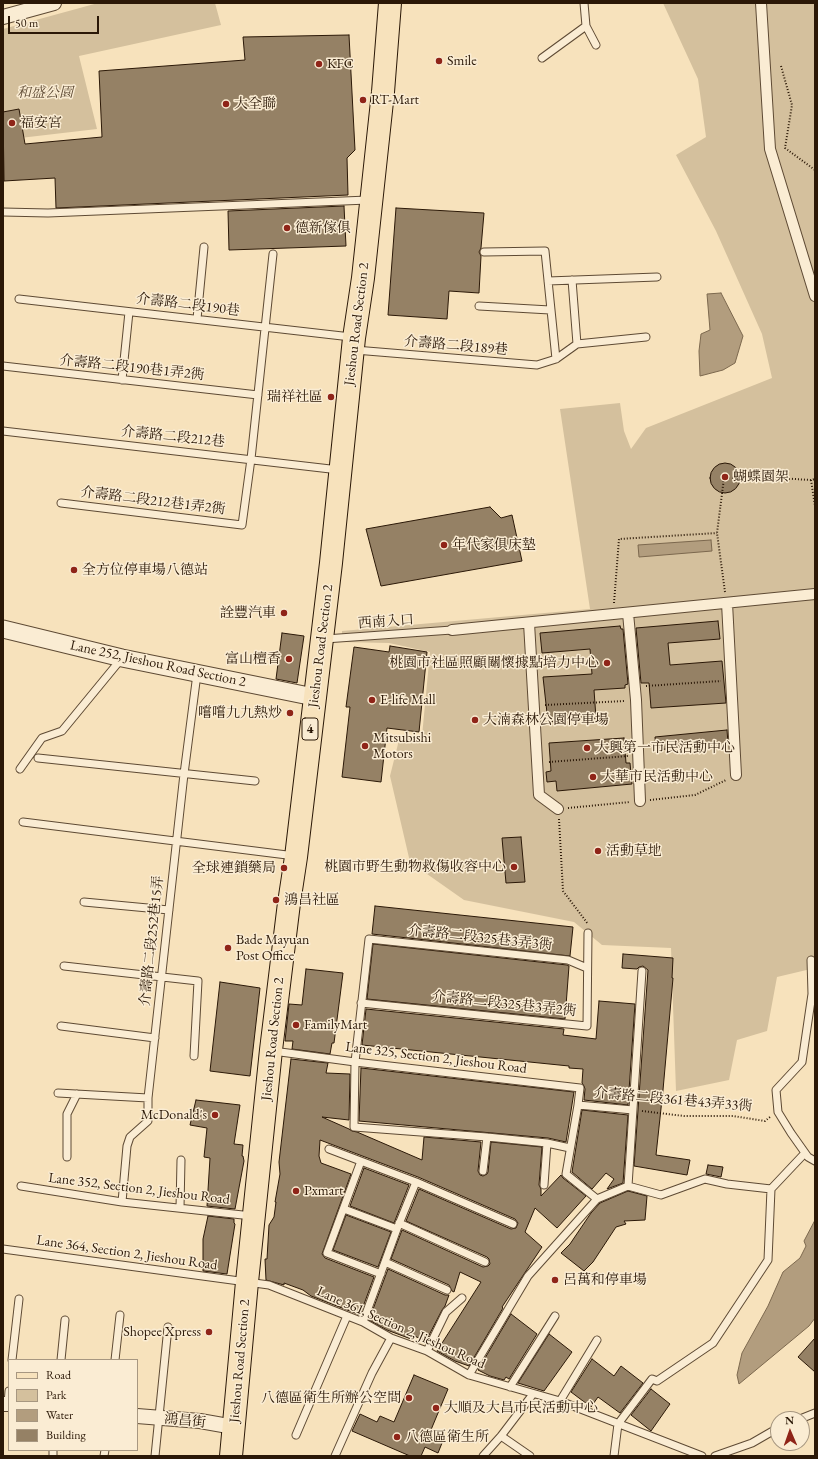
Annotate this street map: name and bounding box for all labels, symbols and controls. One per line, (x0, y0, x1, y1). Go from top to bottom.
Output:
scale bar (10, 8, 101, 34)
text: 50 m (15, 15, 38, 31)
place label: Smile (447, 53, 477, 69)
place label: KFC (327, 56, 354, 72)
marker: Smile (434, 56, 444, 66)
marker: KFC (314, 59, 324, 69)
park label: 和盛公園 (17, 85, 73, 101)
place label: RT-Mart (371, 92, 419, 108)
marker: RT-Mart (358, 95, 368, 105)
place label: 大全聯 (234, 96, 276, 112)
marker: 大全聯 (221, 99, 231, 109)
place label: 福安宮 (20, 115, 62, 131)
marker: 福安宮 (7, 118, 17, 128)
place label: 德新傢俱 (295, 220, 351, 236)
marker: 德新傢俱 (282, 223, 292, 233)
street label: Jieshou Road Section 2 (341, 262, 373, 386)
street label: 介壽路二段190巷 (135, 290, 241, 320)
street label: 介壽路二段189巷 (403, 333, 509, 359)
street label: 介壽路二段190巷1弄2衖 (59, 352, 205, 384)
place label: 瑞祥社區 (267, 389, 323, 405)
marker: 瑞祥社區 (326, 392, 336, 402)
street label: 介壽路二段212巷 (120, 423, 226, 451)
place label: 蝴蝶園架 (733, 469, 789, 485)
marker: 蝴蝶園架 (720, 472, 730, 482)
street label: 介壽路二段212巷1弄2衖 (80, 484, 226, 518)
place label: 年代家俱床墊 (452, 537, 536, 553)
marker: 年代家俱床墊 (439, 540, 449, 550)
place label: 全方位停車場八德站 (82, 562, 208, 578)
marker: 全方位停車場八德站 (69, 565, 79, 575)
street label: Jieshou Road Section 2 (305, 584, 337, 708)
place label: 詮豐汽車 (220, 605, 276, 621)
marker: 詮豐汽車 (279, 608, 289, 618)
street label: 西南入口 (357, 612, 415, 632)
street label: Lane 252, Jieshou Road Section 2 (69, 637, 247, 691)
place label: 富山檀香 (225, 651, 281, 667)
marker: 富山檀香 (284, 654, 294, 664)
place label: 桃園市社區照顧關懷據點培力中心 (389, 655, 599, 671)
marker: 桃園市社區照顧關懷據點培力中心 (602, 658, 612, 668)
place label: E-life Mall (380, 692, 436, 708)
marker: E-life Mall (367, 695, 377, 705)
place label: 嚐嚐九九熱炒 (198, 705, 282, 721)
marker: 嚐嚐九九熱炒 (285, 708, 295, 718)
place label: 大湳森林公園停車場 (483, 712, 609, 728)
marker: 大湳森林公園停車場 (470, 715, 480, 725)
road number: 4 (302, 718, 318, 740)
place label: Mitsubishi Motors (373, 730, 431, 762)
place label: 大興第一市民活動中心 (595, 740, 735, 756)
marker: Mitsubishi Motors (360, 741, 370, 751)
marker: 大興第一市民活動中心 (582, 743, 592, 753)
place label: 大華市民活動中心 (601, 769, 713, 785)
marker: 大華市民活動中心 (588, 772, 598, 782)
place label: 活動草地 (606, 843, 662, 859)
marker: 活動草地 (593, 846, 603, 856)
place label: 桃園市野生動物救傷收容中心 (324, 859, 506, 875)
place label: 全球連鎖藥局 (192, 860, 276, 876)
marker: 桃園市野生動物救傷收容中心 (509, 862, 519, 872)
marker: 全球連鎖藥局 (279, 863, 289, 873)
street label: 介壽路二段252巷15弄 (137, 875, 167, 1007)
place label: 鴻昌社區 (284, 892, 340, 908)
marker: 鴻昌社區 (271, 895, 281, 905)
street label: 介壽路二段325巷3弄3衖 (407, 922, 553, 954)
place label: Bade Mayuan Post Office (236, 932, 309, 964)
marker: Bade Mayuan Post Office (223, 943, 233, 953)
street label: Jieshou Road Section 2 (258, 977, 288, 1101)
street label: 介壽路二段325巷3弄2衖 (431, 988, 577, 1020)
place label: FamilyMart (304, 1017, 367, 1033)
marker: FamilyMart (291, 1020, 301, 1030)
street label: Lane 325, Section 2, Jieshou Road (344, 1039, 528, 1077)
street label: 介壽路二段361巷43弄33衖 (593, 1085, 753, 1115)
place label: McDonald's (141, 1107, 207, 1123)
marker: McDonald's (210, 1110, 220, 1120)
street label: Lane 352, Section 2, Jieshou Road (47, 1170, 231, 1208)
place label: Pxmart (304, 1183, 343, 1199)
marker: Pxmart (291, 1186, 301, 1196)
street label: Lane 364, Section 2, Jieshou Road (35, 1232, 219, 1274)
place label: 呂萬和停車場 (563, 1272, 647, 1288)
marker: 呂萬和停車場 (550, 1275, 560, 1285)
street label: Lane 361, Section 2, Jieshou Road (314, 1283, 488, 1373)
street label: Jieshou Road Section 2 (226, 1299, 254, 1423)
place label: Shopee Xpress (123, 1324, 201, 1340)
marker: Shopee Xpress (204, 1327, 214, 1337)
legend (8, 1359, 138, 1451)
text: Road (46, 1367, 71, 1383)
text: Park (46, 1387, 66, 1403)
place label: 八德區衛生所辦公空間 (261, 1390, 401, 1406)
marker: 八德區衛生所辦公空間 (404, 1393, 414, 1403)
place label: 大順及大昌市民活動中心 (444, 1400, 598, 1416)
marker: 大順及大昌市民活動中心 (431, 1403, 441, 1413)
text: Water (46, 1407, 73, 1423)
street label: 鴻昌街 (163, 1410, 207, 1432)
north arrow (770, 1411, 810, 1451)
text: N (785, 1413, 794, 1427)
text: Building (46, 1427, 86, 1443)
place label: 八德區衛生所 (405, 1429, 489, 1445)
marker: 八德區衛生所 (392, 1432, 402, 1442)

